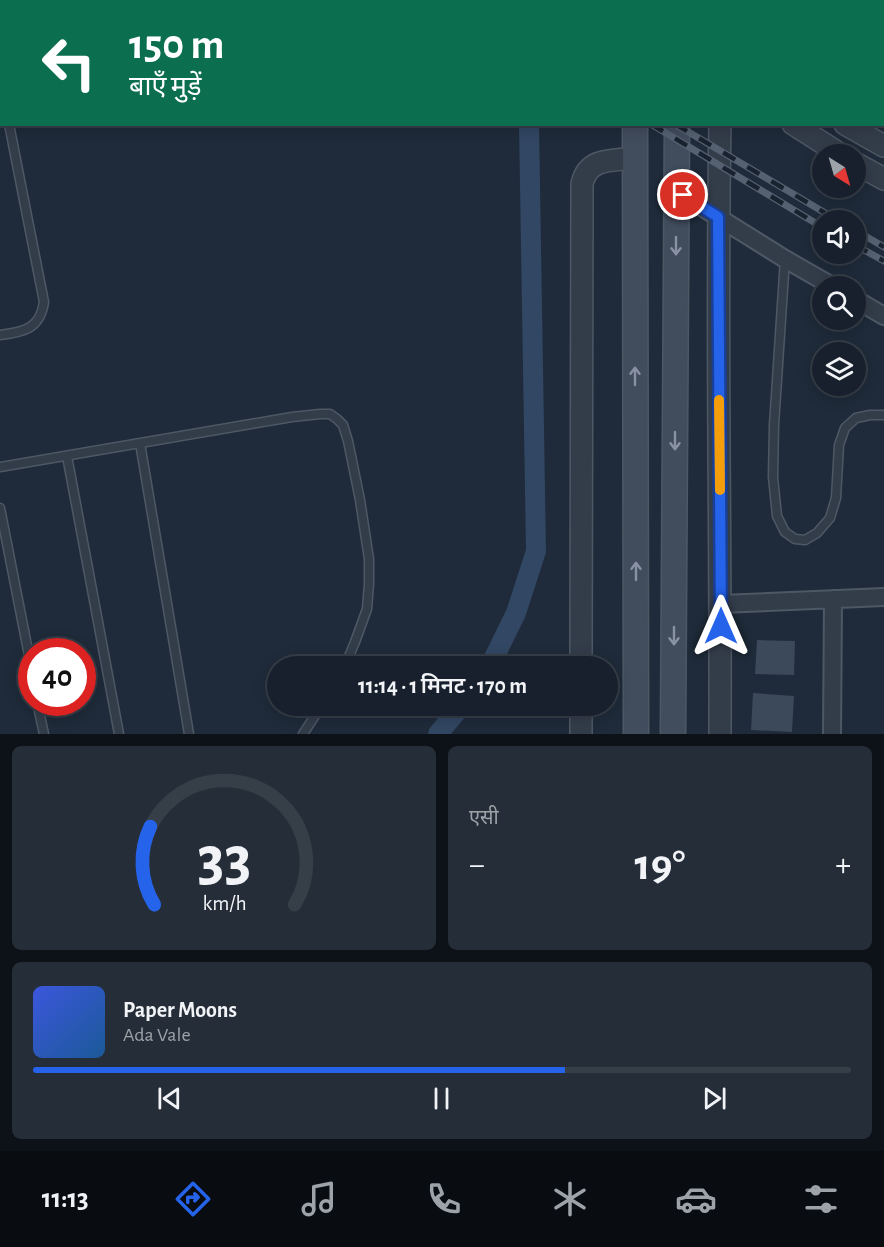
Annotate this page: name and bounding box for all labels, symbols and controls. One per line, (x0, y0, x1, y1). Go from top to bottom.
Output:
icon: left (30, 24, 108, 102)
text: 150 m (129, 24, 224, 66)
text: बाएँ मुड़ें (129, 73, 201, 100)
north arrow (812, 144, 866, 198)
map controls (812, 144, 866, 396)
pin (657, 169, 708, 220)
icon: arrive (666, 178, 699, 211)
button: sound (812, 210, 866, 264)
one-way arrow (670, 235, 682, 255)
button: search (812, 276, 866, 330)
button: layers (812, 342, 866, 396)
one-way arrow (629, 366, 641, 386)
one-way arrow (669, 430, 681, 450)
one-way arrow (630, 561, 641, 581)
position arrow (689, 594, 753, 658)
one-way arrow (668, 625, 680, 645)
speed limit sign: 40 (18, 638, 96, 716)
text: 11:14 · 1 मिनट · 170 m (358, 675, 527, 697)
text: एसी (469, 808, 499, 828)
text: 33 (197, 829, 251, 891)
text: 19° (634, 843, 686, 888)
text: − (469, 849, 485, 882)
text: + (835, 849, 851, 882)
text: km/h (202, 893, 246, 914)
text: Paper Moons (123, 999, 237, 1021)
text: Ada Vale (123, 1025, 191, 1045)
icon: previous (153, 1082, 186, 1115)
icon: pause (425, 1082, 458, 1115)
icon: next (698, 1082, 731, 1115)
icon: directions (172, 1178, 214, 1220)
icon: music (298, 1178, 340, 1220)
icon: phone (423, 1178, 465, 1220)
icon: climate (549, 1178, 591, 1220)
icon: car (675, 1178, 717, 1220)
icon: filters (800, 1178, 842, 1220)
text: 11:13 (42, 1185, 89, 1212)

